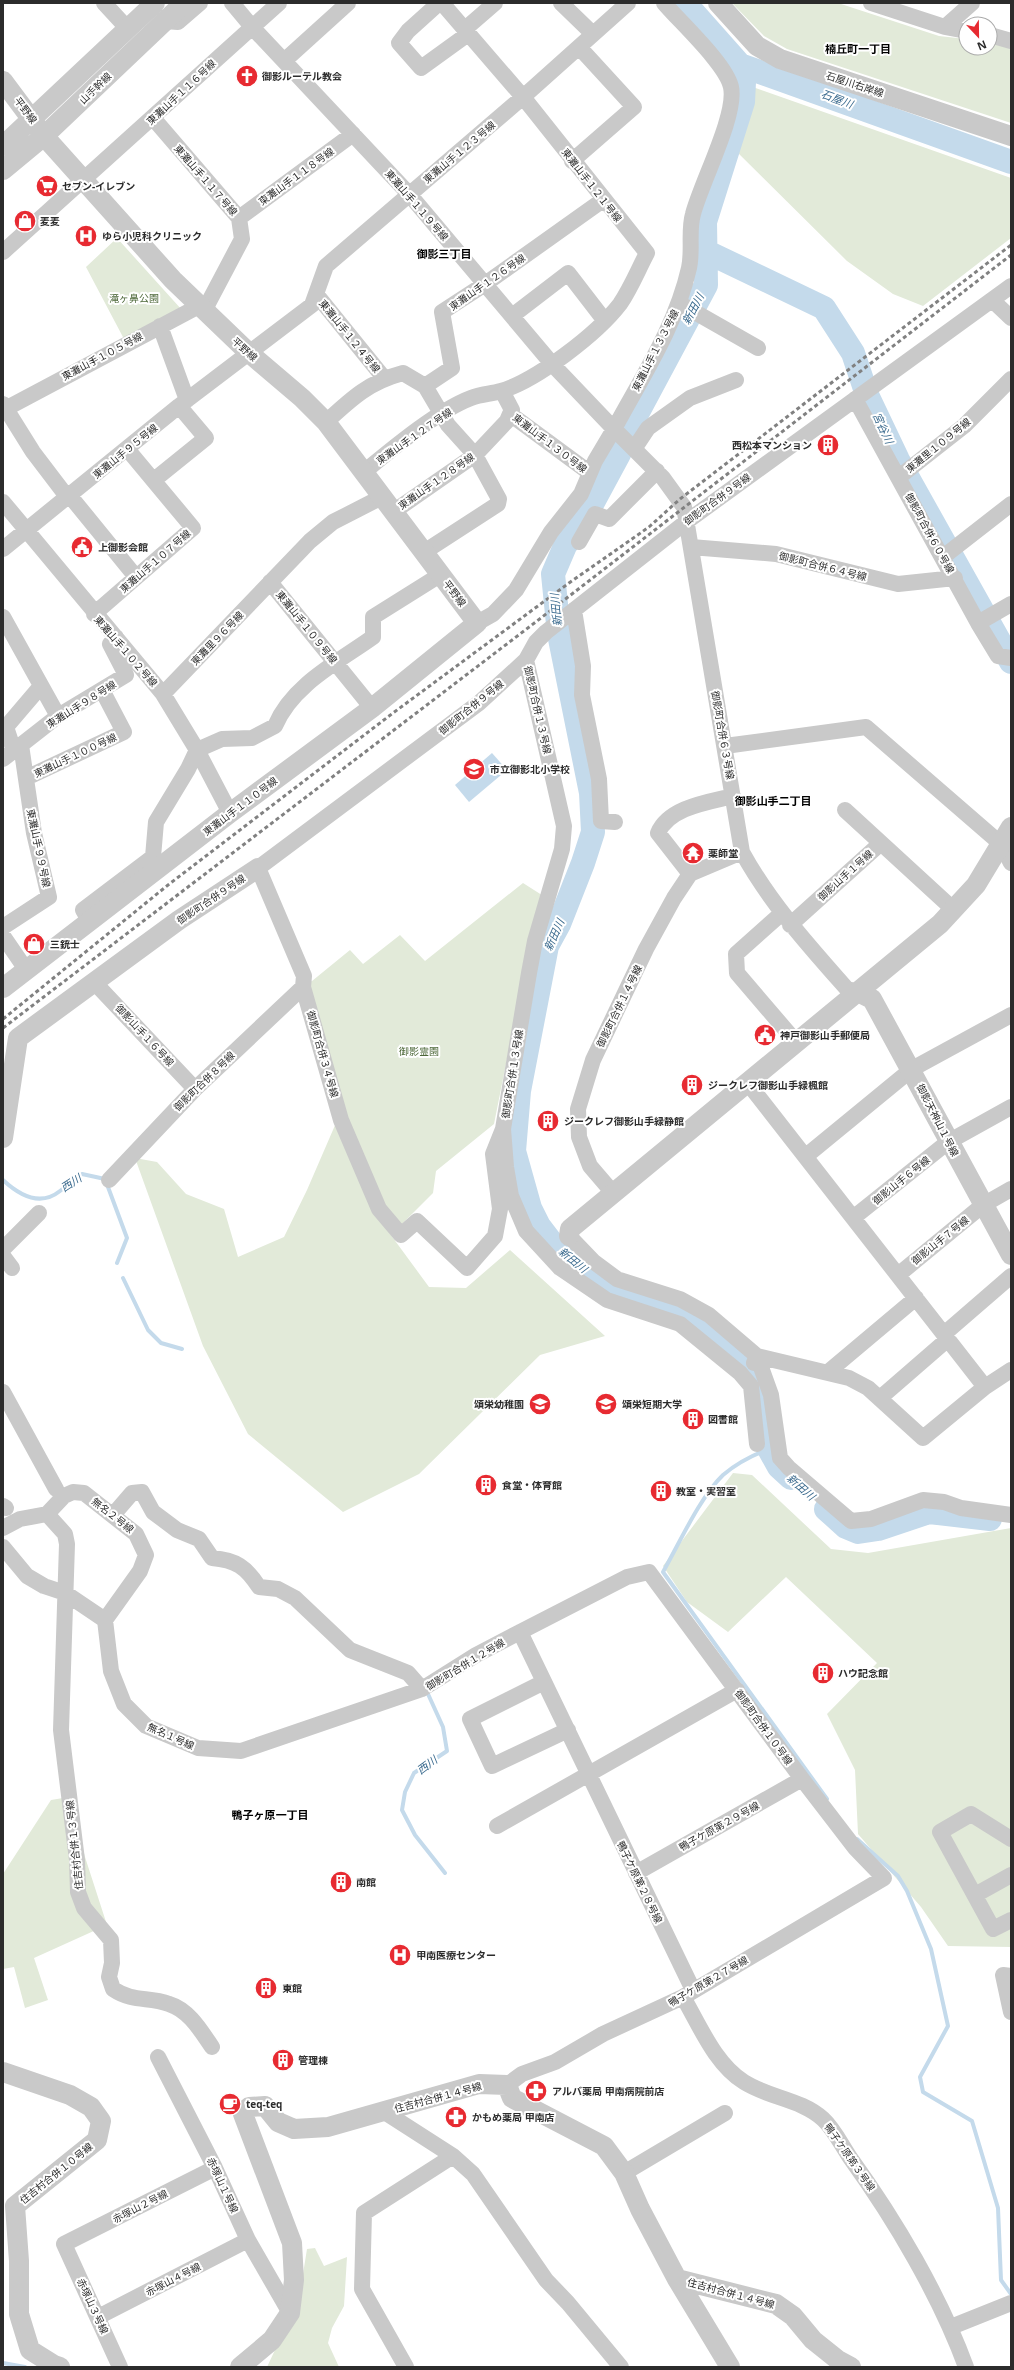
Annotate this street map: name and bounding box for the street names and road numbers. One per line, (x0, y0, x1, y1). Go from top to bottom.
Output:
street label: 東灘山手１１６号線 (143, 56, 219, 128)
street label: 山手幹線 (76, 69, 114, 107)
street label: 石屋川右岸線 (825, 69, 885, 99)
street label: 平野線 (11, 94, 41, 126)
street label: 東灘山手１２３号線 (420, 118, 498, 186)
street label: 東灘山手１１７号線 (171, 141, 241, 219)
street label: 東灘山手１１８号線 (255, 144, 337, 208)
street label: 東灘山手１２１号線 (559, 145, 625, 225)
street label: 東灘山手１１９号線 (382, 166, 452, 244)
street label: 東灘山手１２６号線 (446, 250, 528, 314)
street label: 東灘山手１２４号線 (316, 297, 384, 375)
street label: 東灘山手１３３号線 (628, 307, 682, 393)
street label: 東灘山手１０５号線 (59, 329, 145, 383)
street label: 平野線 (229, 334, 261, 364)
street label: 東灘山手１２７号線 (373, 404, 455, 468)
street label: 東灘山手１３０号線 (510, 410, 590, 476)
street label: 東灘里１０９号線 (903, 414, 973, 476)
street label: 東灘山手９５号線 (90, 420, 160, 482)
street label: 東灘山手１２８号線 (395, 449, 477, 513)
street label: 御影町合併９号線 (681, 470, 753, 528)
street label: 御影町合併６０号線 (902, 490, 958, 576)
street label: 東灘山手１０７号線 (116, 526, 194, 596)
street label: 御影町合併６４号線 (778, 548, 868, 584)
street label: 平野線 (440, 577, 470, 609)
street label: 東灘山手１０９号線 (273, 588, 341, 666)
street label: 東灘里９６号線 (188, 608, 246, 668)
street label: 東灘山手１０２号線 (91, 612, 161, 690)
street label: 御影町合併１３号線 (521, 665, 555, 755)
street label: 御影町合併９号線 (436, 676, 506, 738)
street label: 東灘山手９８号線 (43, 677, 119, 731)
street label: 御影町合併６３号線 (708, 689, 738, 781)
street label: 東灘山手１００号線 (31, 730, 119, 780)
street label: 東灘山手１１０号線 (200, 773, 280, 839)
street label: 東灘山手９９号線 (24, 807, 54, 889)
street label: 御影山手１号線 (814, 846, 876, 904)
street label: 御影町合併９号線 (174, 871, 248, 927)
street label: 御影町合併１４号線 (593, 962, 645, 1050)
street label: 御影山手１６号線 (113, 1001, 177, 1069)
street label: 御影町合併３４号線 (304, 1009, 342, 1099)
street label: 御影町合併１３号線 (498, 1028, 526, 1120)
street label: 御影町合併８号線 (170, 1048, 238, 1114)
street label: 御影天神山１号線 (914, 1081, 962, 1159)
street label: 御影山手６号線 (869, 1153, 933, 1207)
street label: 御影山手７号線 (908, 1213, 972, 1267)
street label: 無名２号線 (89, 1494, 137, 1536)
street label: 御影町合併１２号線 (423, 1635, 507, 1693)
street label: 御影町合併１０号線 (732, 1686, 796, 1768)
street label: 無名１号線 (145, 1719, 197, 1753)
street label: 鴨子ケ原第２９号線 (676, 1798, 762, 1854)
street label: 住吉村合併１３号線 (62, 1800, 86, 1890)
street label: 鴨子ケ原第２８号線 (614, 1838, 666, 1926)
street label: 鴨子ケ原第２７号線 (666, 1952, 750, 2010)
street label: 住吉村合併１４号線 (393, 2079, 483, 2115)
street label: 鴨子ケ原第３号線 (821, 2120, 879, 2194)
street label: 住吉村合併１０号線 (17, 2139, 95, 2207)
street label: 赤塚山１号線 (204, 2155, 242, 2215)
street label: 赤塚山２号線 (110, 2186, 170, 2226)
street label: 赤塚山４号線 (143, 2259, 203, 2299)
street label: 住吉村合併１４号線 (686, 2275, 776, 2311)
street label: 赤塚山３号線 (74, 2276, 112, 2336)

